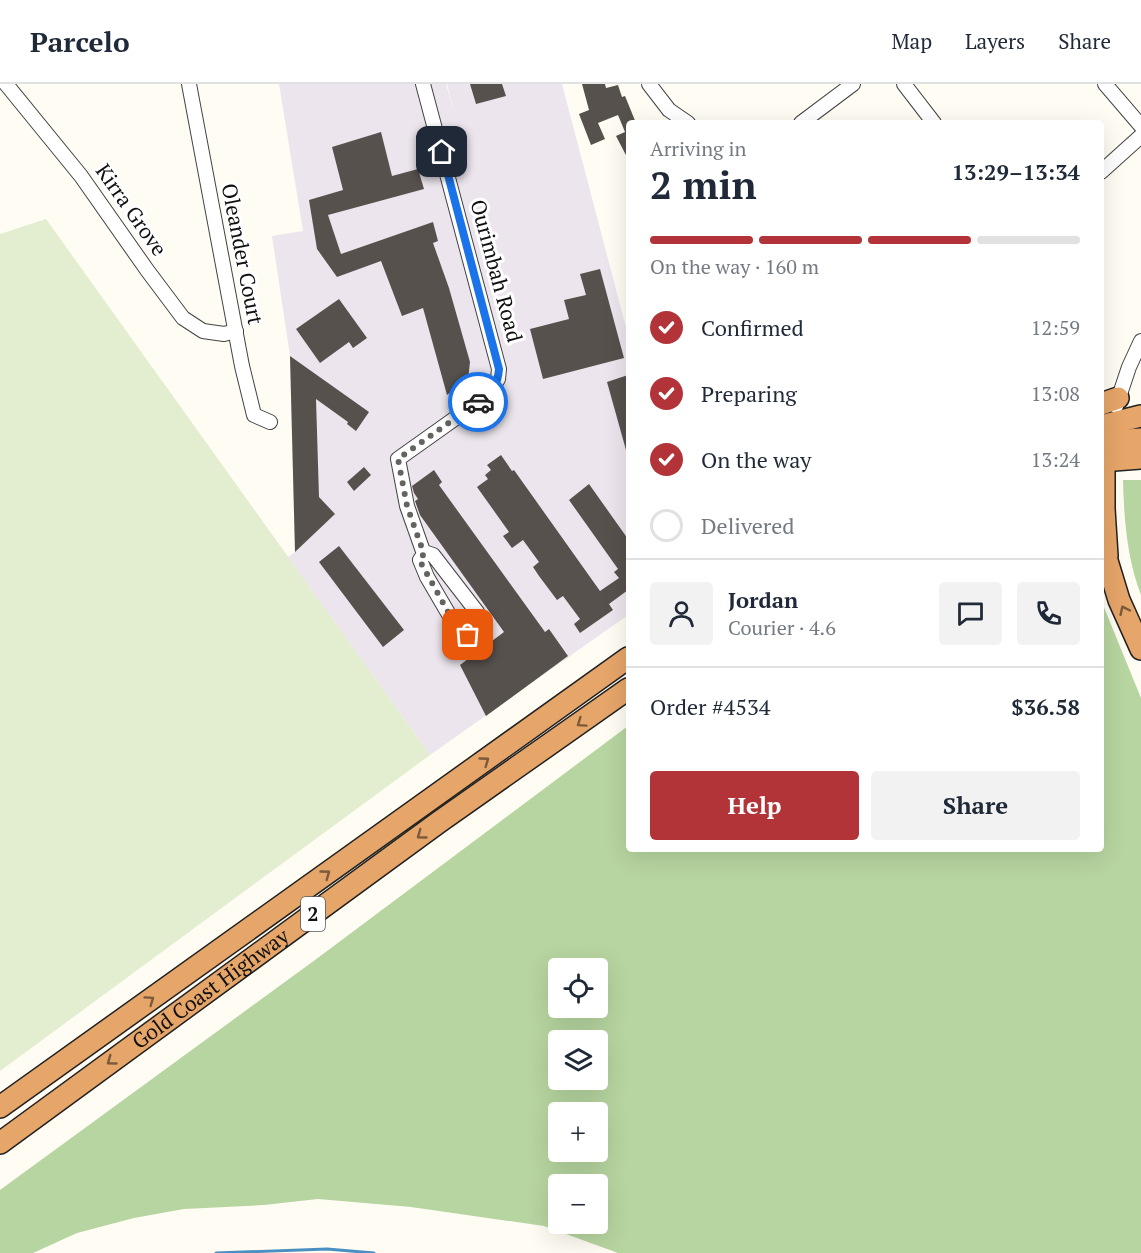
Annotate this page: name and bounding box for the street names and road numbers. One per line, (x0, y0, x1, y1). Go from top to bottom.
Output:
street label: Kirra Grove (90, 158, 174, 261)
street label: Oleander Court (216, 181, 270, 327)
street label: Ourimbah Road (464, 196, 530, 345)
road number: 2 (301, 897, 325, 931)
street label: Gold Coast Highway (126, 921, 295, 1055)

